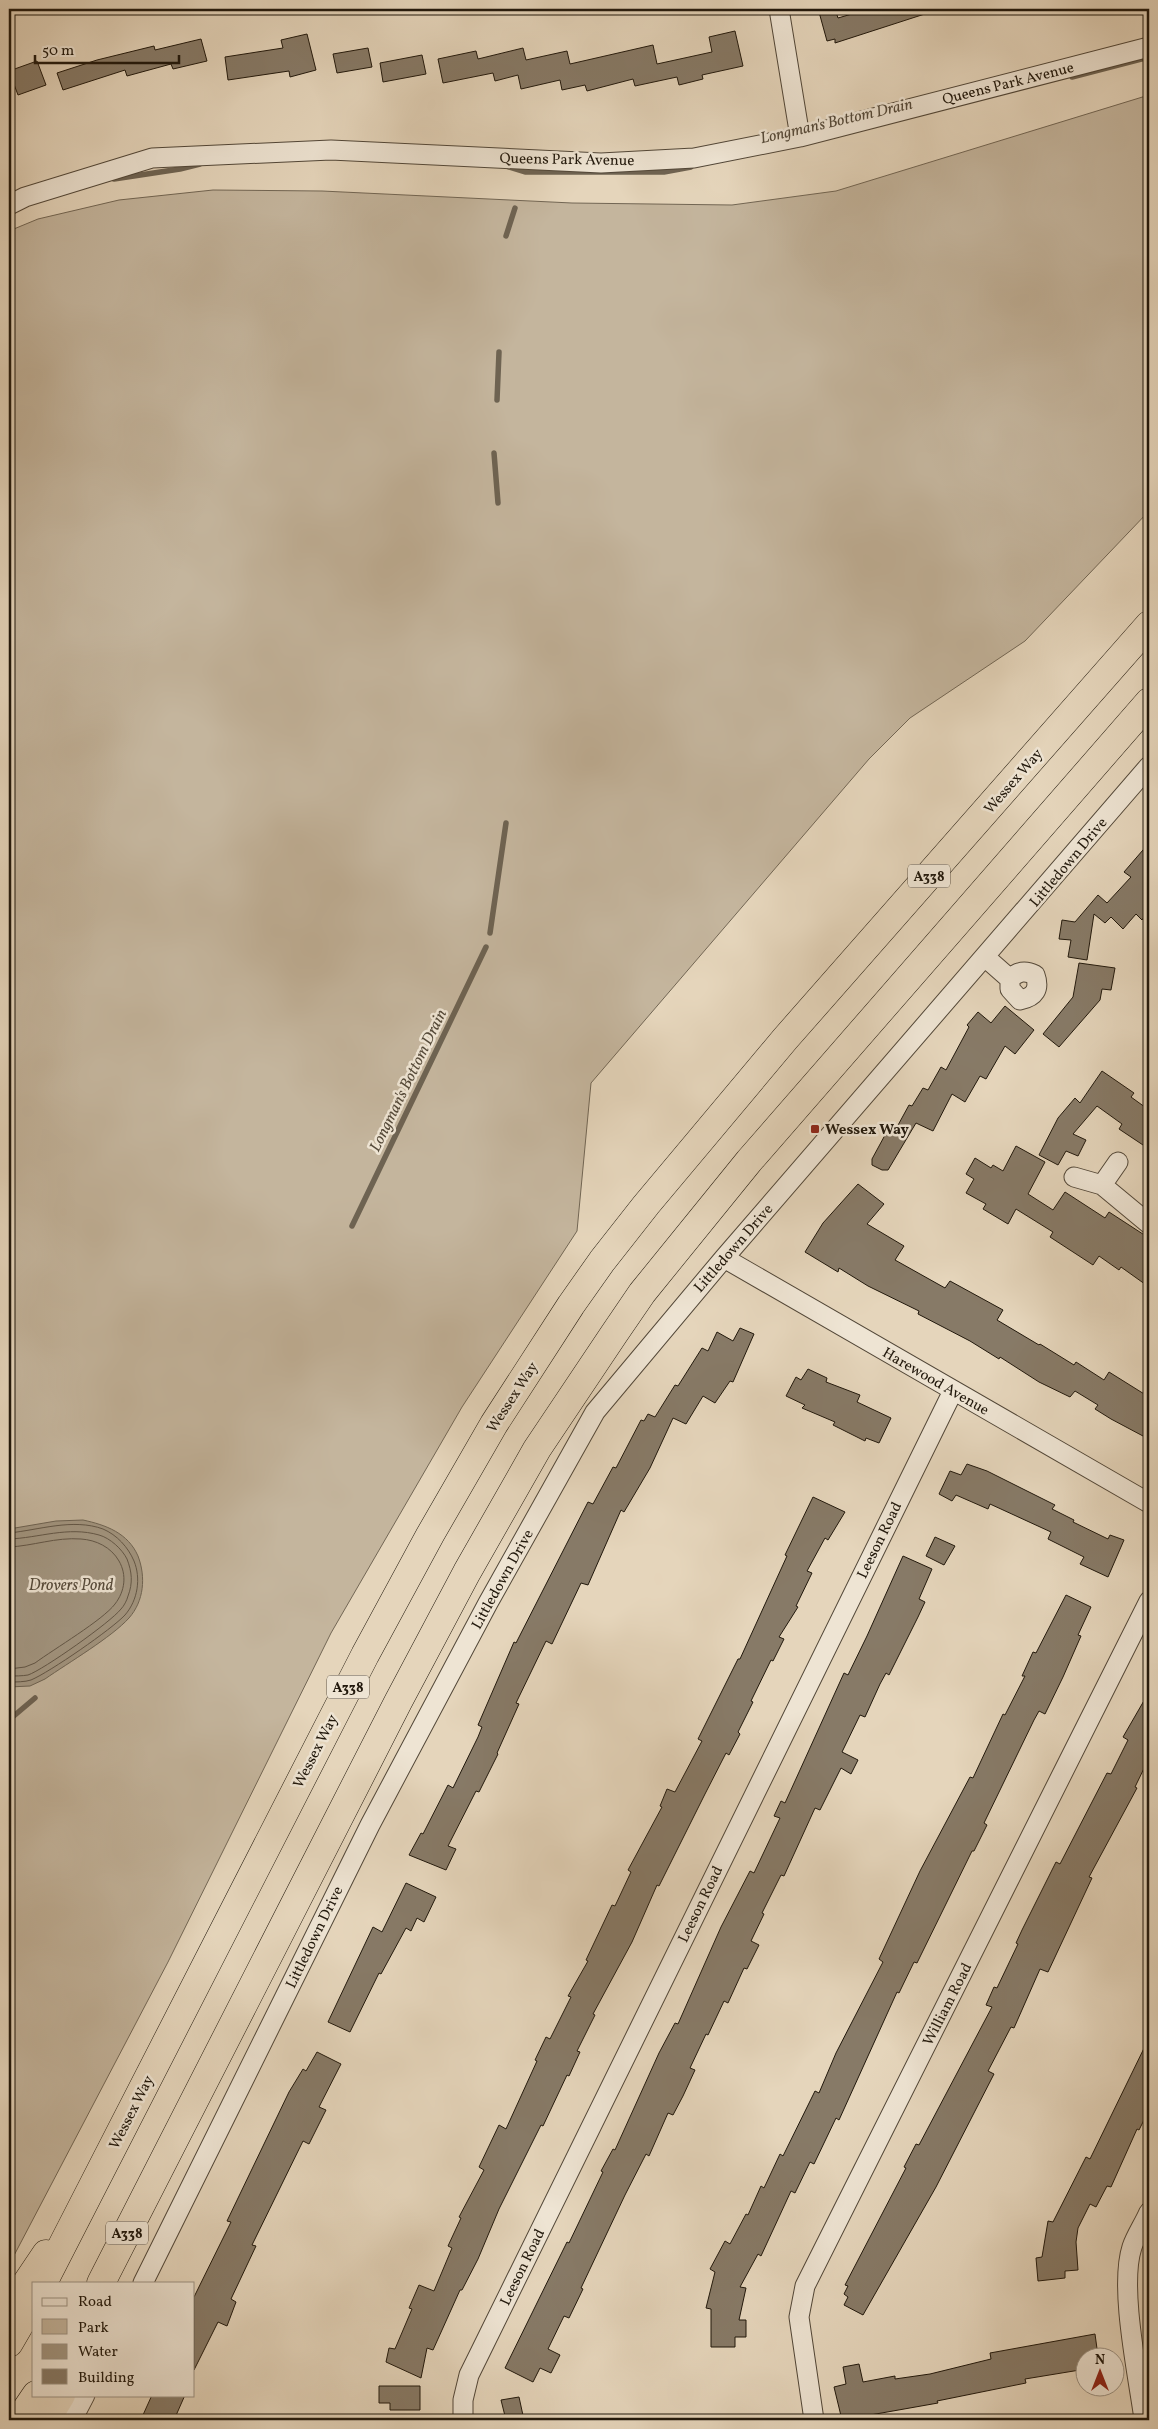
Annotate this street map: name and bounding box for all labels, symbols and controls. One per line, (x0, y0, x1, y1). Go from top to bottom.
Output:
scale bar (35, 32, 179, 64)
text: 50 m (42, 41, 74, 62)
street label: Queens Park Avenue (940, 58, 1076, 111)
water label: Longman's Bottom Drain (758, 94, 915, 150)
street label: Queens Park Avenue (499, 149, 635, 172)
street label: Wessex Way (980, 745, 1048, 819)
street label: Littledown Drive (1025, 814, 1113, 912)
road number: A338 (908, 864, 950, 888)
water label: Longman's Bottom Drain (365, 1006, 453, 1156)
place label: Wessex Way (825, 1120, 910, 1141)
marker: Wessex Way (809, 1123, 821, 1135)
street label: Littledown Drive (690, 1200, 779, 1298)
street label: Harewood Avenue (878, 1343, 992, 1421)
street label: Wessex Way (483, 1358, 544, 1437)
street label: Leeson Road (853, 1499, 908, 1582)
street label: Littledown Drive (467, 1526, 539, 1634)
water label: Drovers Pond (29, 1575, 114, 1597)
road number: A338 (327, 1675, 369, 1698)
street label: Wessex Way (289, 1711, 344, 1792)
street label: Leeson Road (674, 1863, 729, 1946)
street label: Littledown Drive (281, 1883, 349, 1992)
street label: William Road (919, 1960, 978, 2050)
street label: Wessex Way (105, 2072, 160, 2153)
road number: A338 (106, 2222, 148, 2244)
street label: Leeson Road (496, 2226, 551, 2309)
legend (32, 2282, 195, 2396)
text: Road (78, 2292, 112, 2313)
text: Park (78, 2318, 109, 2339)
text: Water (78, 2342, 118, 2363)
north arrow (1076, 2346, 1126, 2396)
text: N (1095, 2351, 1105, 2370)
text: Building (78, 2368, 135, 2389)

